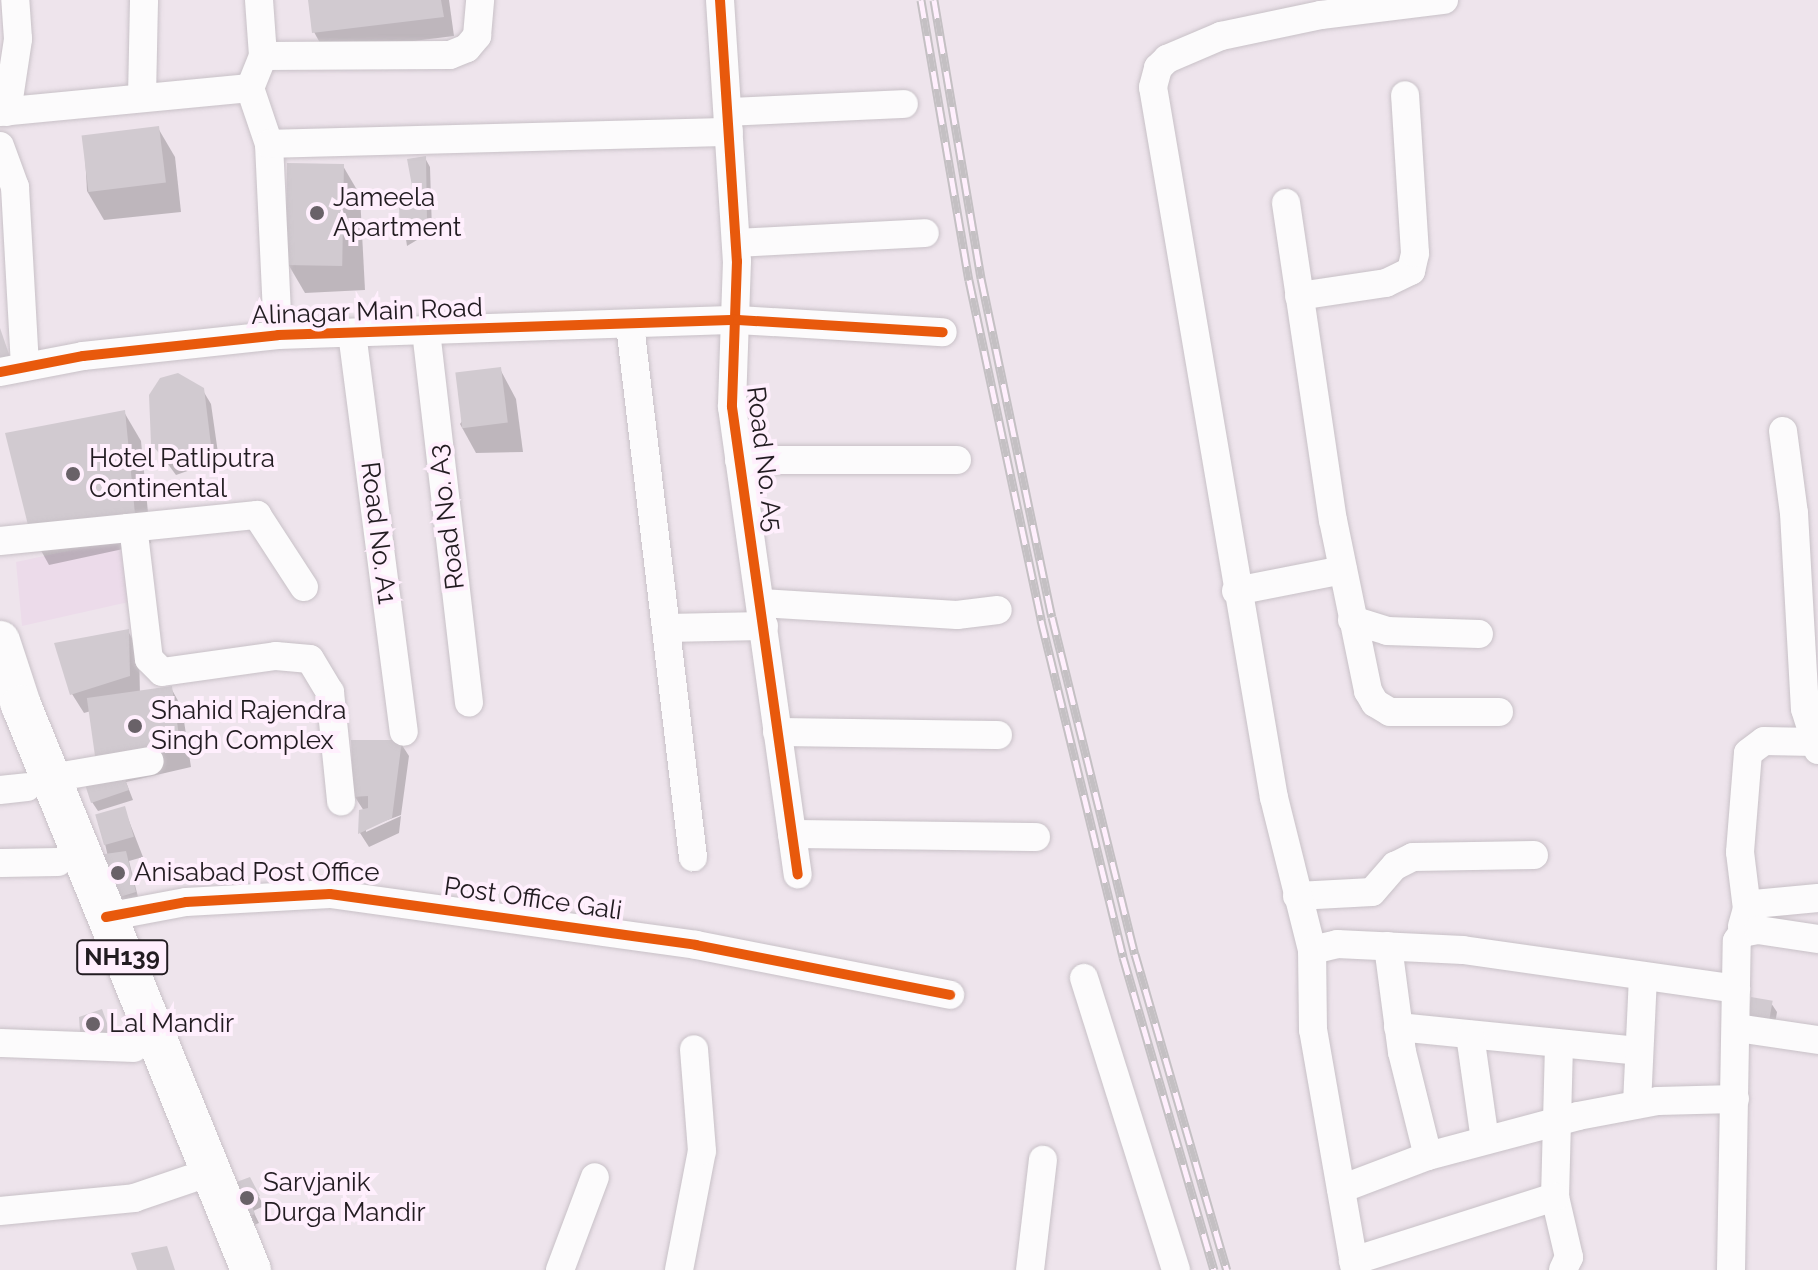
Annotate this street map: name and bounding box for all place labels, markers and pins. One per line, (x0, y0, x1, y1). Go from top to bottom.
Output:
place label: Jameela Apartment (333, 182, 462, 244)
marker: Jameela Apartment (308, 204, 326, 222)
place label: Hotel Patliputra Continental (89, 443, 276, 504)
marker: Hotel Patliputra Continental (64, 465, 82, 483)
place label: Shahid Rajendra Singh Complex (151, 695, 346, 756)
marker: Shahid Rajendra Singh Complex (126, 717, 144, 735)
place label: Anisabad Post Office (134, 857, 379, 889)
marker: Anisabad Post Office (109, 864, 127, 882)
place label: Lal Mandir (109, 1008, 235, 1040)
marker: Lal Mandir (84, 1015, 102, 1033)
place label: Sarvjanik Durga Mandir (263, 1167, 426, 1228)
marker: Sarvjanik Durga Mandir (238, 1189, 256, 1207)

